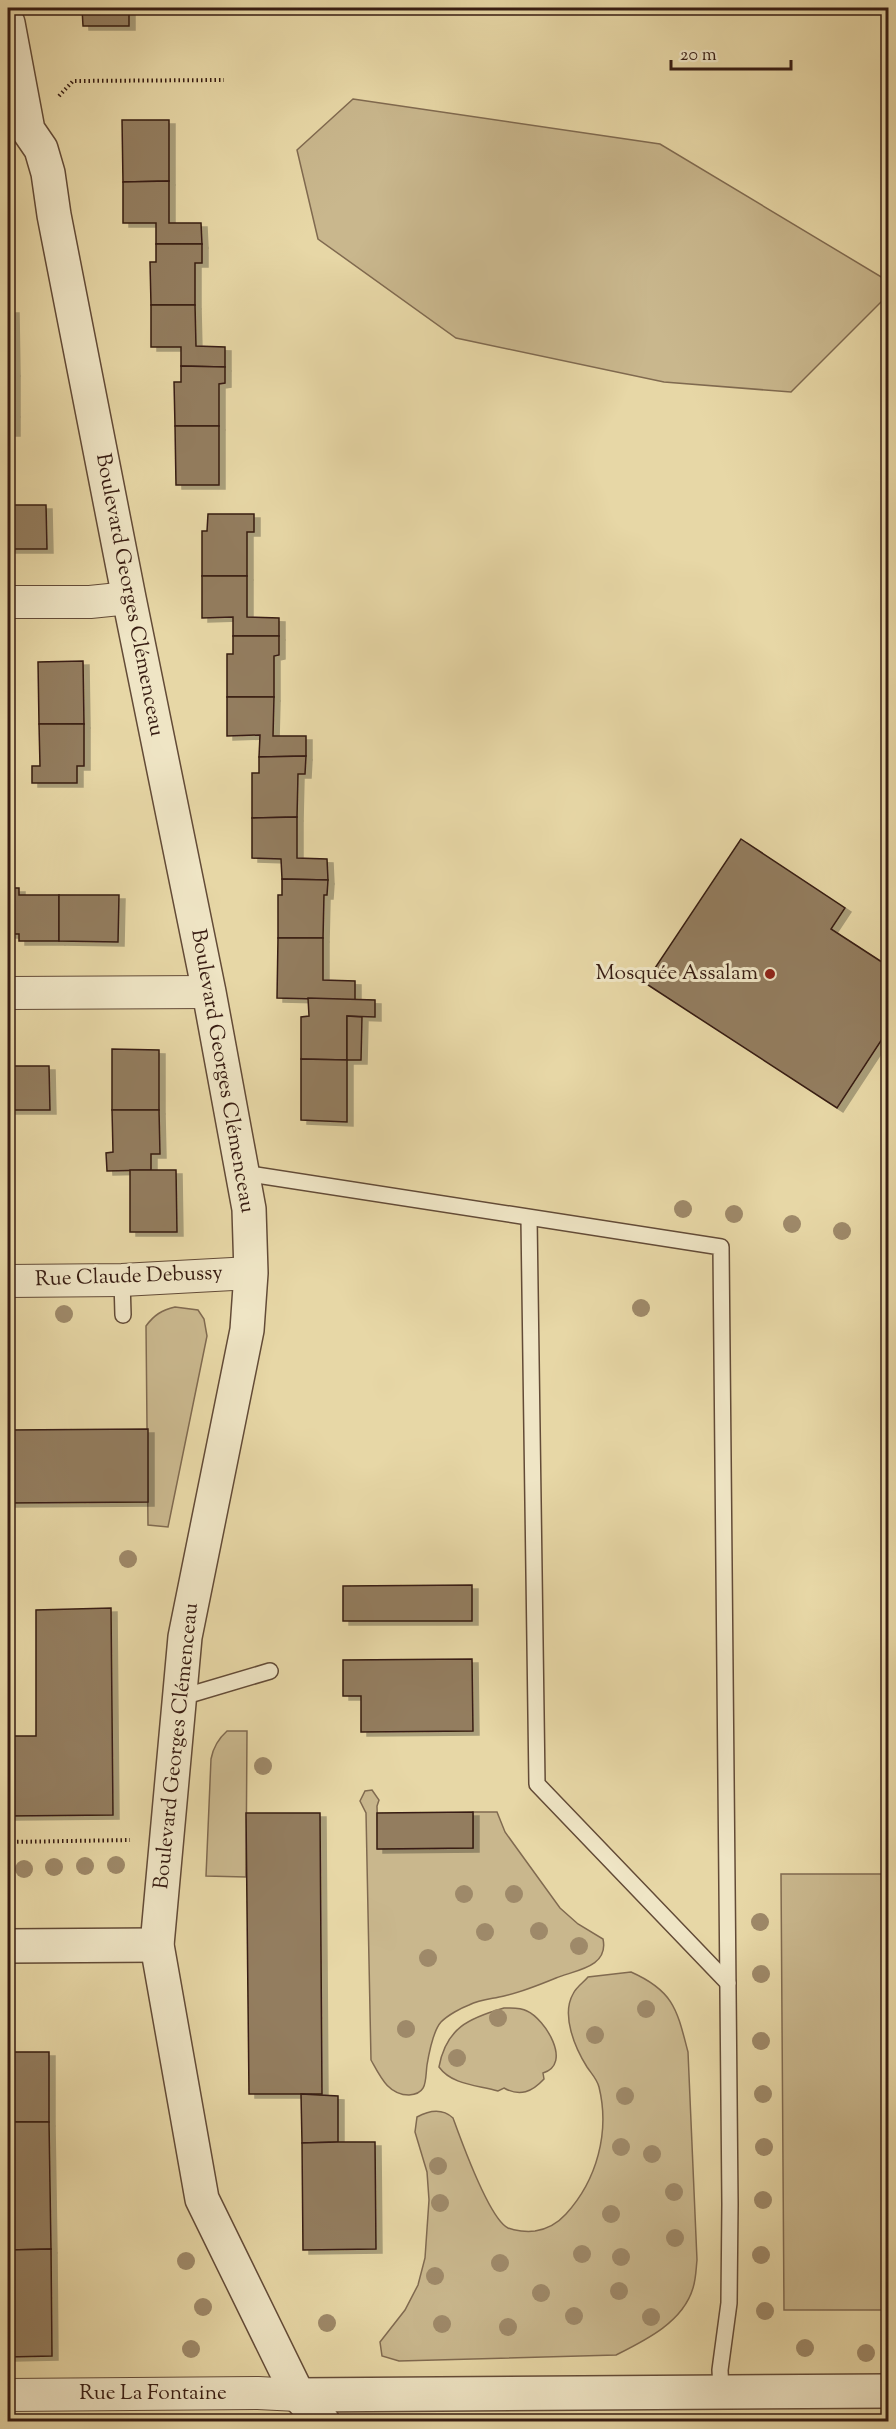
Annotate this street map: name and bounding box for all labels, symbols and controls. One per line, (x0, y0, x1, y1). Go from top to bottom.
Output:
scale bar (671, 33, 791, 71)
text: 20 m (680, 43, 717, 69)
street label: Boulevard Georges Clémenceau (87, 451, 171, 739)
street label: Boulevard Georges Clémenceau (182, 927, 262, 1215)
place label: Mosquée Assalam (595, 959, 758, 989)
marker: Mosquée Assalam (763, 967, 777, 981)
street label: Rue Claude Debussy (35, 1259, 224, 1295)
street label: Boulevard Georges Clémenceau (147, 1601, 207, 1891)
street label: Rue La Fontaine (79, 2379, 227, 2409)

